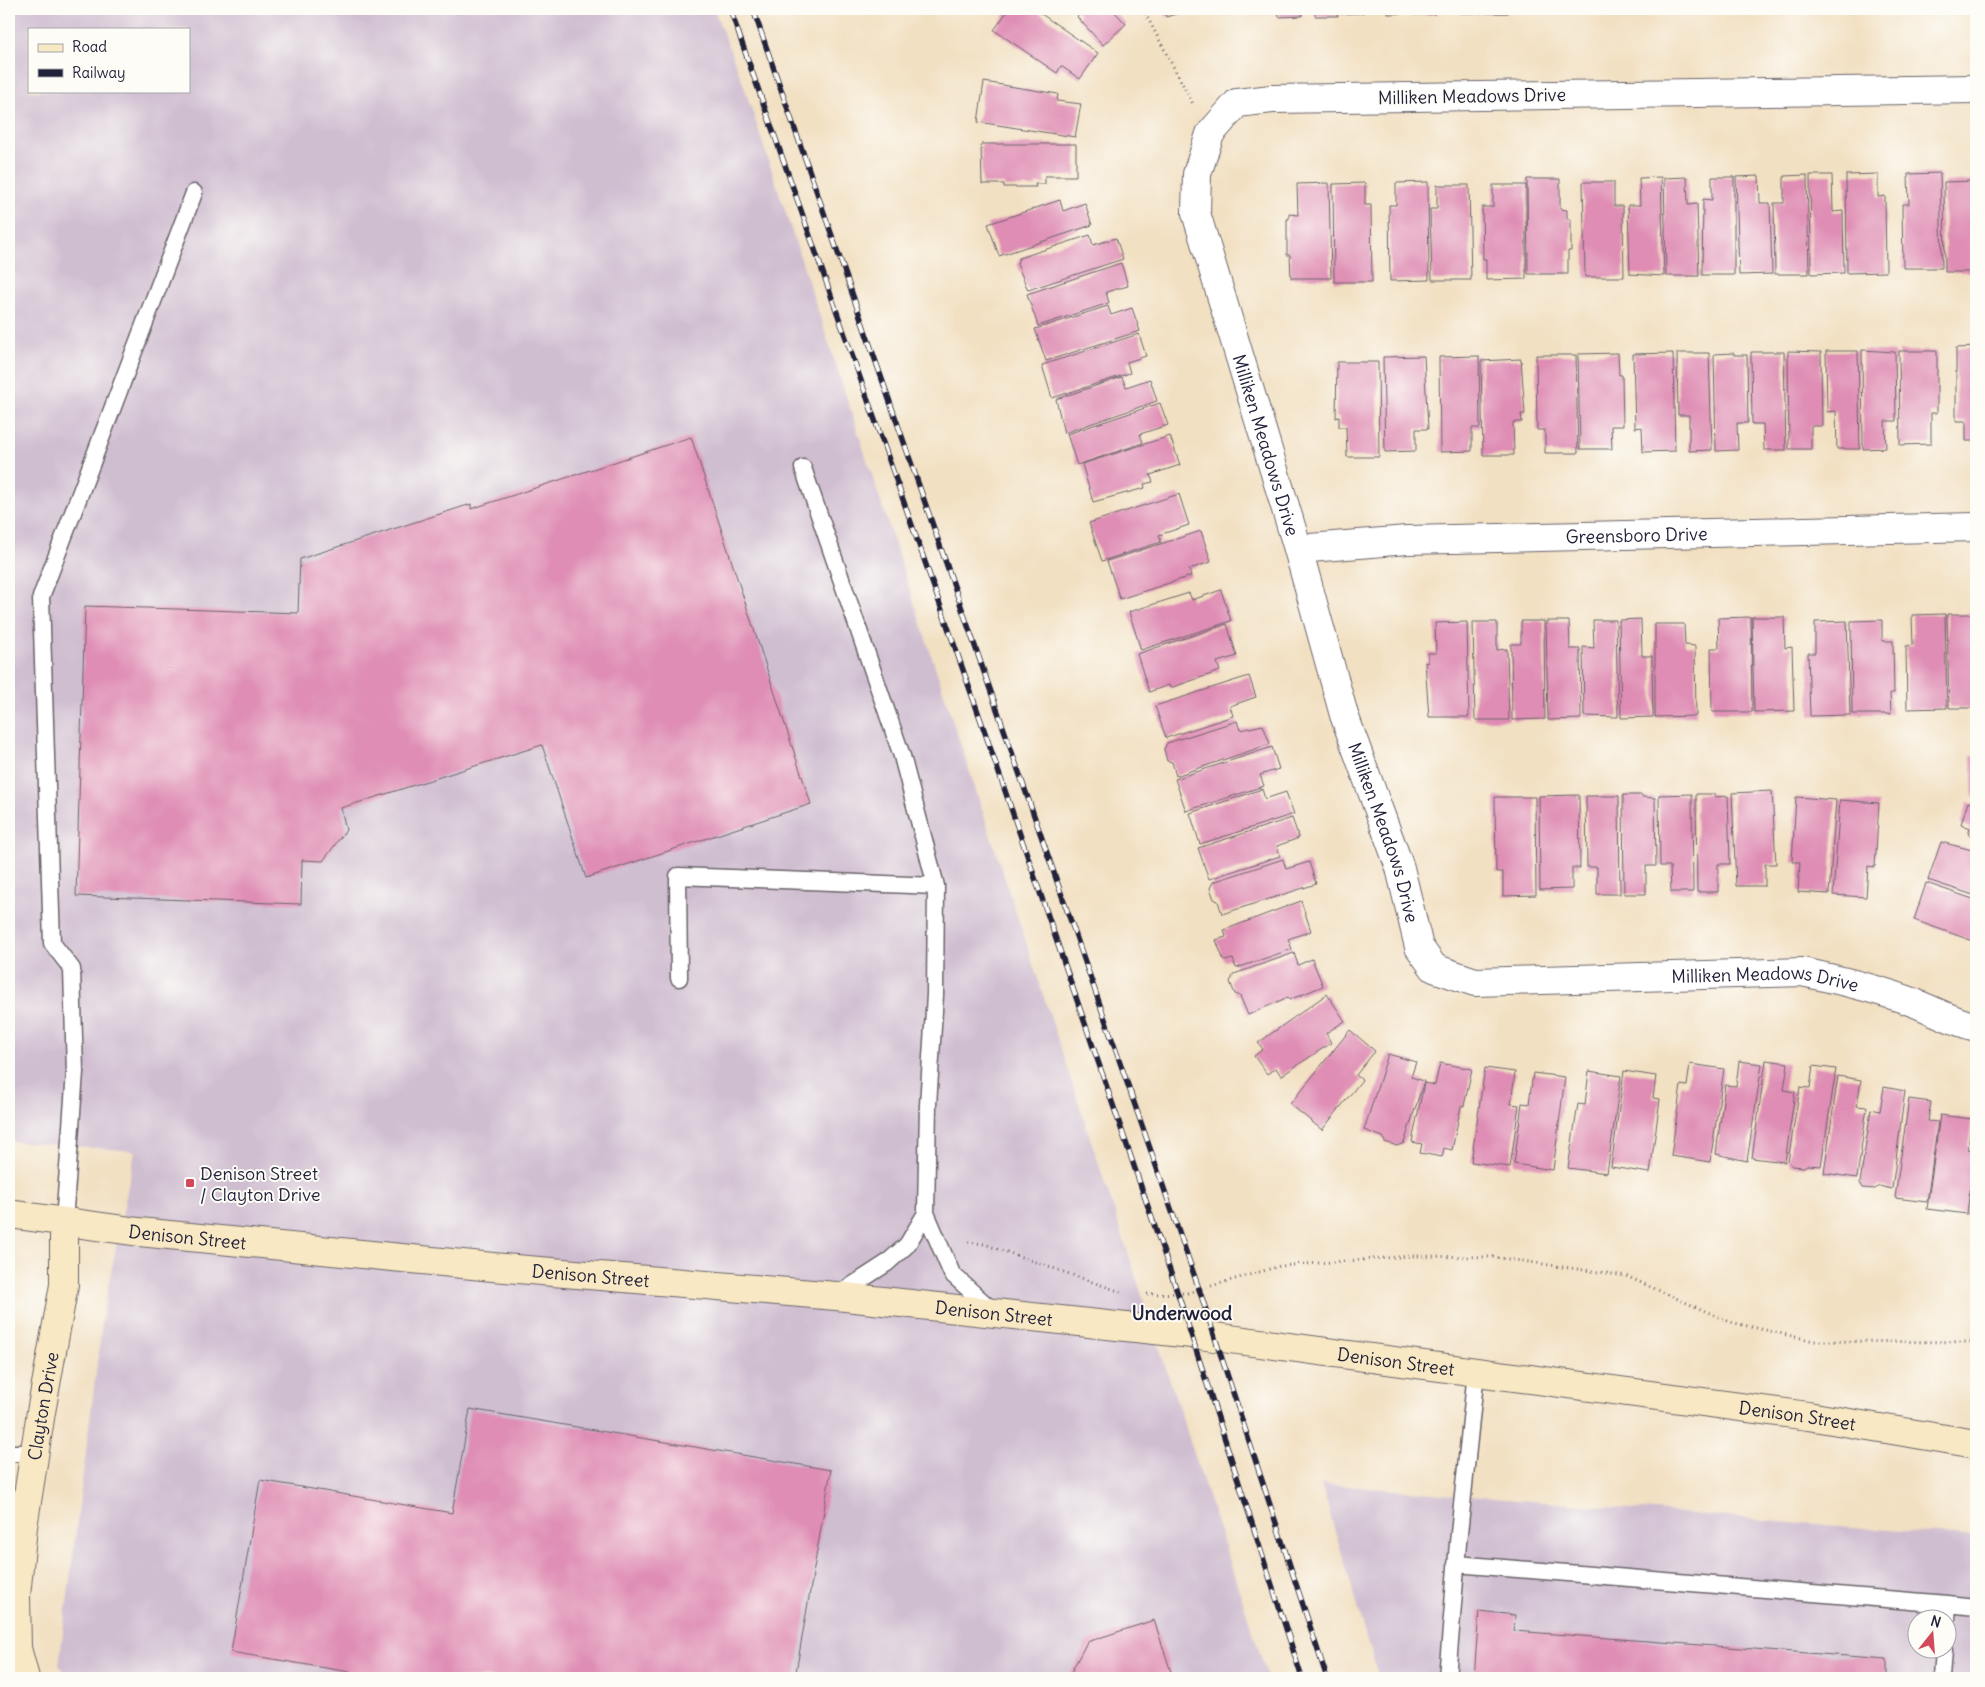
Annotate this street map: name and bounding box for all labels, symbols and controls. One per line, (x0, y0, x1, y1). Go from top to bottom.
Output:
legend (28, 28, 190, 92)
text: Road (72, 37, 107, 56)
text: Railway (72, 63, 126, 82)
street label: Milliken Meadows Drive (1378, 83, 1566, 109)
street label: Milliken Meadows Drive (1228, 351, 1305, 539)
street label: Greensboro Drive (1565, 522, 1708, 548)
street label: Milliken Meadows Drive (1343, 739, 1424, 925)
street label: Milliken Meadows Drive (1671, 960, 1861, 996)
place label: Denison Street / Clayton Drive (200, 1162, 321, 1206)
marker: Denison Street / Clayton Drive (184, 1177, 196, 1189)
street label: Denison Street (127, 1219, 247, 1254)
street label: Denison Street (531, 1259, 650, 1292)
street label: Denison Street (934, 1295, 1054, 1331)
district label: Underwood (1132, 1301, 1232, 1325)
street label: Denison Street (1336, 1342, 1456, 1380)
street label: Clayton Drive (22, 1350, 63, 1462)
street label: Denison Street (1737, 1395, 1858, 1435)
north arrow (1908, 1610, 1958, 1660)
text: N (1929, 1612, 1943, 1632)

